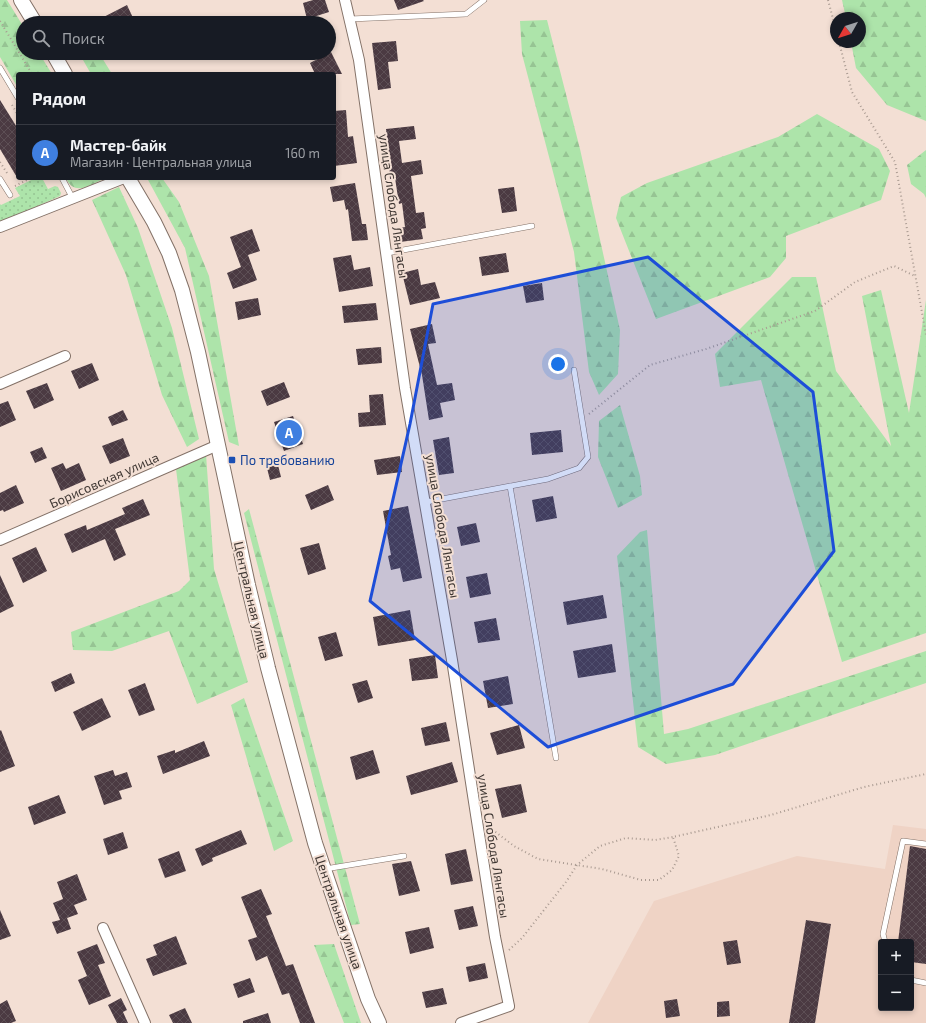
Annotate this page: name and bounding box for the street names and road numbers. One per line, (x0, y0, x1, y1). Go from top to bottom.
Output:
street label: улица Слобода Лянгасы (376, 133, 412, 279)
street label: Борисовская улица (47, 449, 161, 511)
street label: улица Слобода Лянгасы (422, 453, 464, 599)
street label: Центральная улица (231, 540, 273, 660)
street label: улица Слобода Лянгасы (475, 773, 513, 919)
street label: Центральная улица (312, 853, 366, 971)

